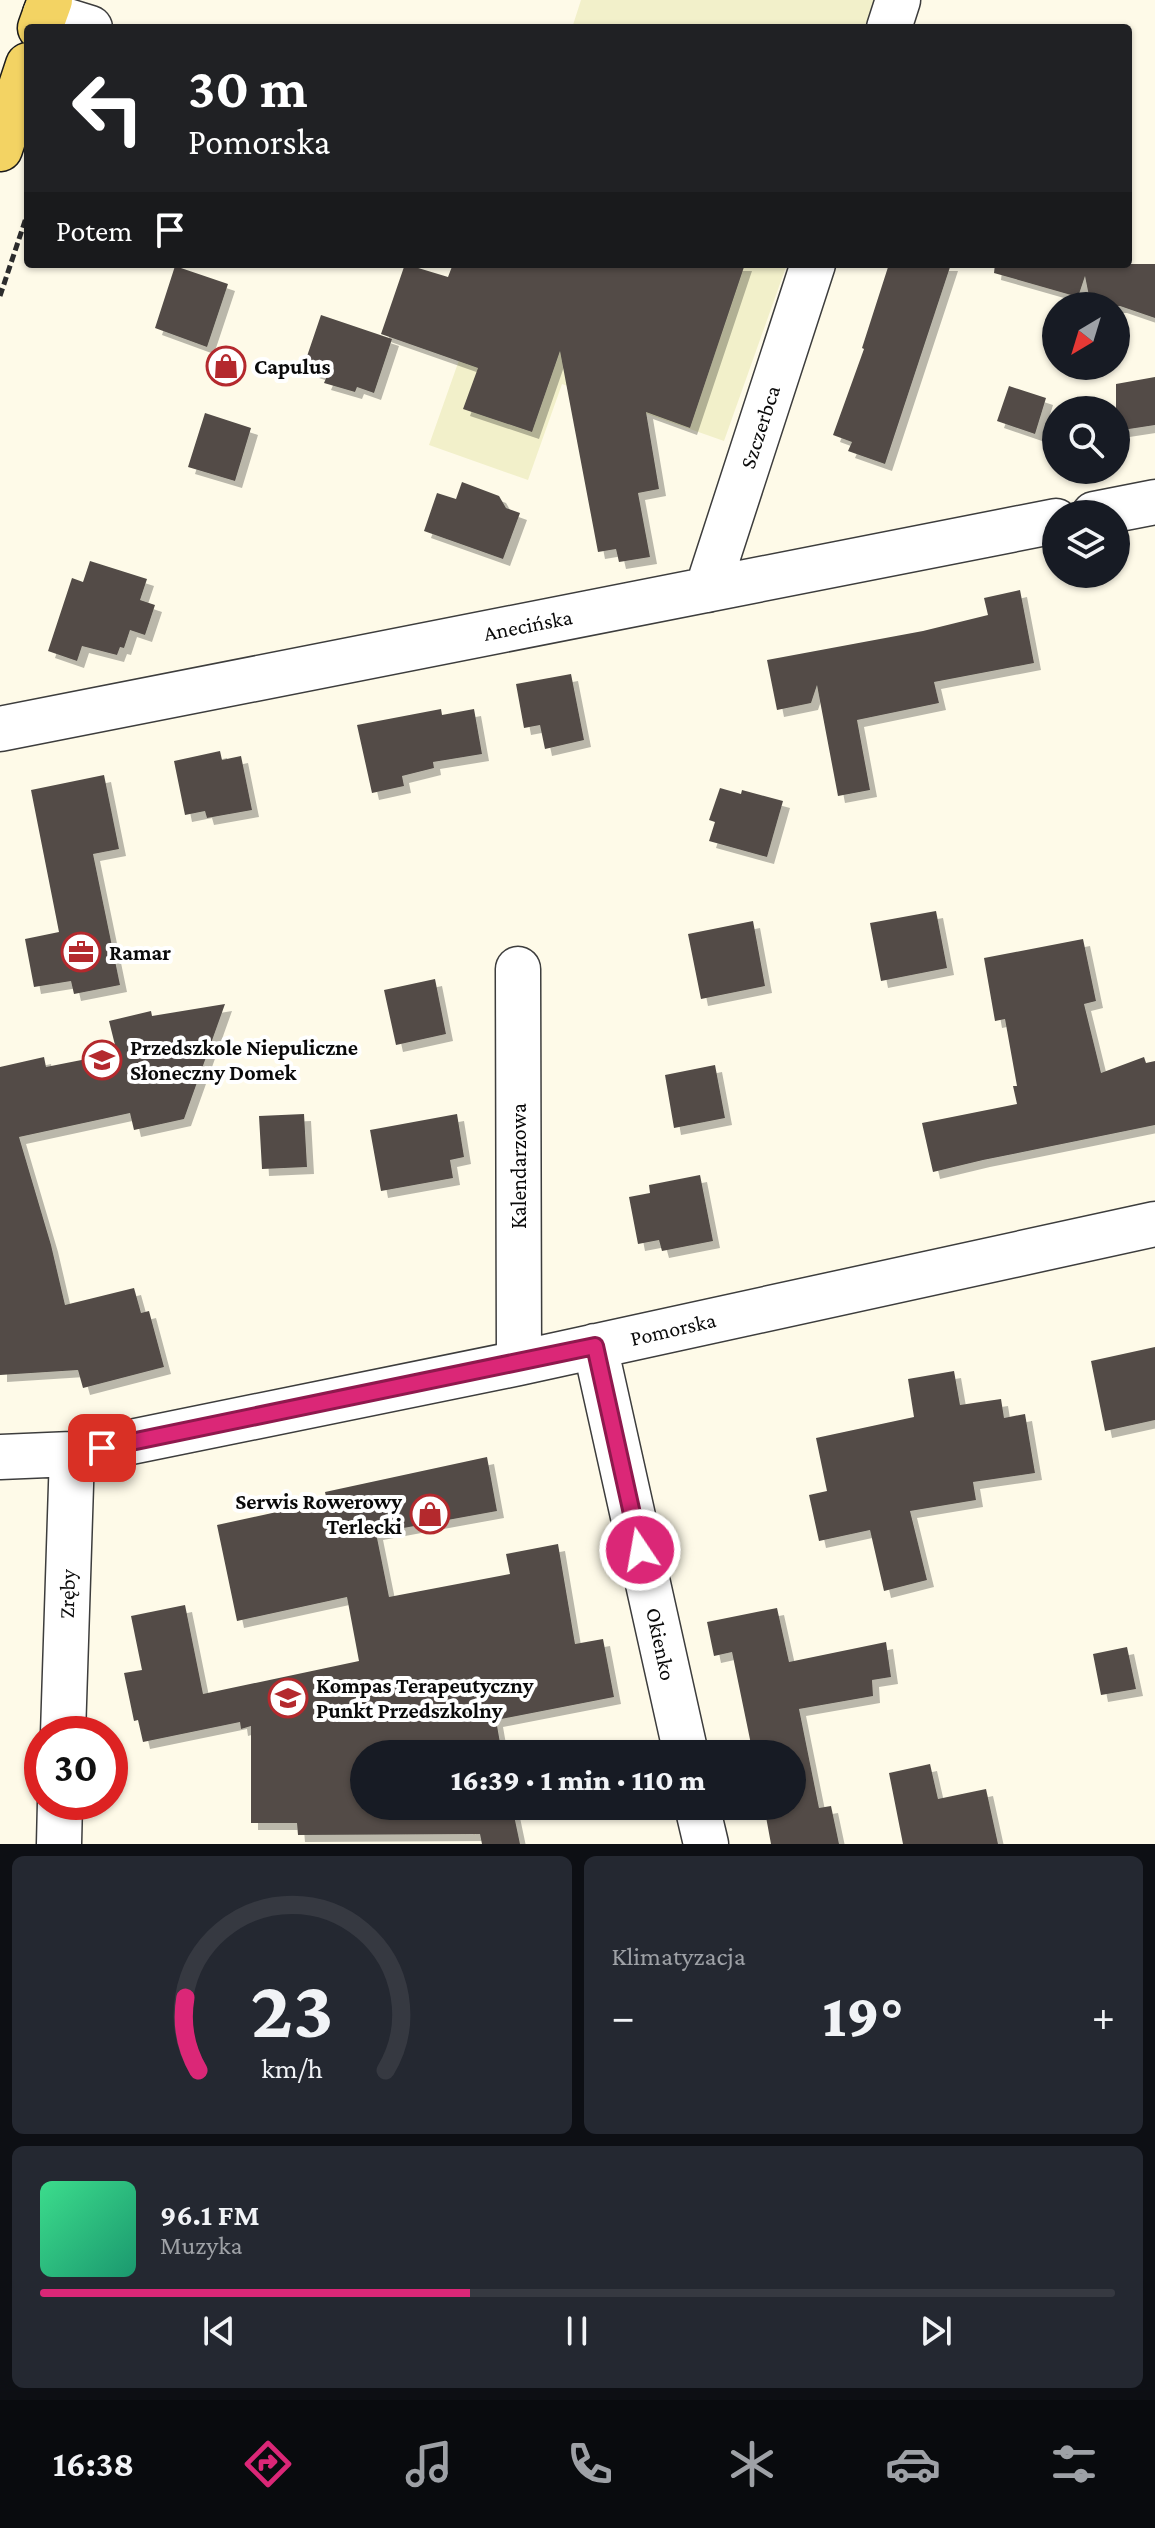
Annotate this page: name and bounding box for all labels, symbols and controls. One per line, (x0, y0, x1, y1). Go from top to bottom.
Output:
icon: left (56, 56, 160, 160)
text: 30 m (188, 57, 308, 119)
text: Pomorska (188, 122, 330, 162)
icon: arrive (148, 208, 192, 252)
text: Potem (56, 214, 132, 247)
north arrow (1042, 292, 1130, 380)
map controls (1042, 292, 1130, 588)
shop icon: Capulus (205, 345, 247, 387)
place label: Capulus (254, 354, 330, 379)
street label: Szczerbca (735, 382, 785, 472)
button: search (1042, 396, 1130, 484)
button: layers (1042, 500, 1130, 588)
street label: Anecińska (481, 604, 575, 646)
office icon: Ramar (60, 931, 102, 973)
place label: Ramar (109, 940, 171, 965)
place label: Przedszkole Niepuliczne Słoneczny Domek (130, 1035, 358, 1085)
school or university icon: Przedszkole Niepuliczne Słoneczny Domek (81, 1039, 123, 1081)
street label: Kalendarzowa (506, 1103, 531, 1229)
street label: Pomorska (628, 1307, 718, 1351)
pin (68, 1414, 136, 1482)
icon: arrive (80, 1426, 124, 1470)
place label: Serwis Rowerowy Terlecki (235, 1489, 403, 1539)
shop icon: Serwis Rowerowy Terlecki (409, 1493, 451, 1535)
position arrow (598, 1508, 682, 1592)
street label: Zręby (54, 1568, 80, 1619)
street label: Okienko (641, 1605, 681, 1683)
place label: Kompas Terapeutyczny Punkt Przedszkolny (316, 1673, 534, 1723)
school or university icon: Kompas Terapeutyczny Punkt Przedszkolny (267, 1677, 309, 1719)
speed limit sign: 30 (24, 1716, 128, 1820)
text: 16:39 · 1 min · 110 m (451, 1763, 705, 1796)
text: Klimatyzacja (612, 1942, 746, 1971)
text: 23 (250, 1962, 333, 2055)
text: 19° (823, 1982, 904, 2049)
text: − (612, 1992, 635, 2040)
text: + (1092, 1992, 1115, 2040)
text: km/h (261, 2052, 323, 2084)
text: 96.1 FM (160, 2198, 260, 2231)
text: Muzyka (160, 2231, 243, 2260)
icon: previous (197, 2309, 241, 2353)
icon: pause (555, 2309, 599, 2353)
icon: next (914, 2309, 958, 2353)
icon: directions (240, 2436, 296, 2492)
icon: music (401, 2436, 457, 2492)
icon: phone (562, 2436, 618, 2492)
icon: climate (724, 2436, 780, 2492)
icon: car (885, 2436, 941, 2492)
icon: filters (1046, 2436, 1102, 2492)
text: 16:38 (53, 2444, 134, 2484)

